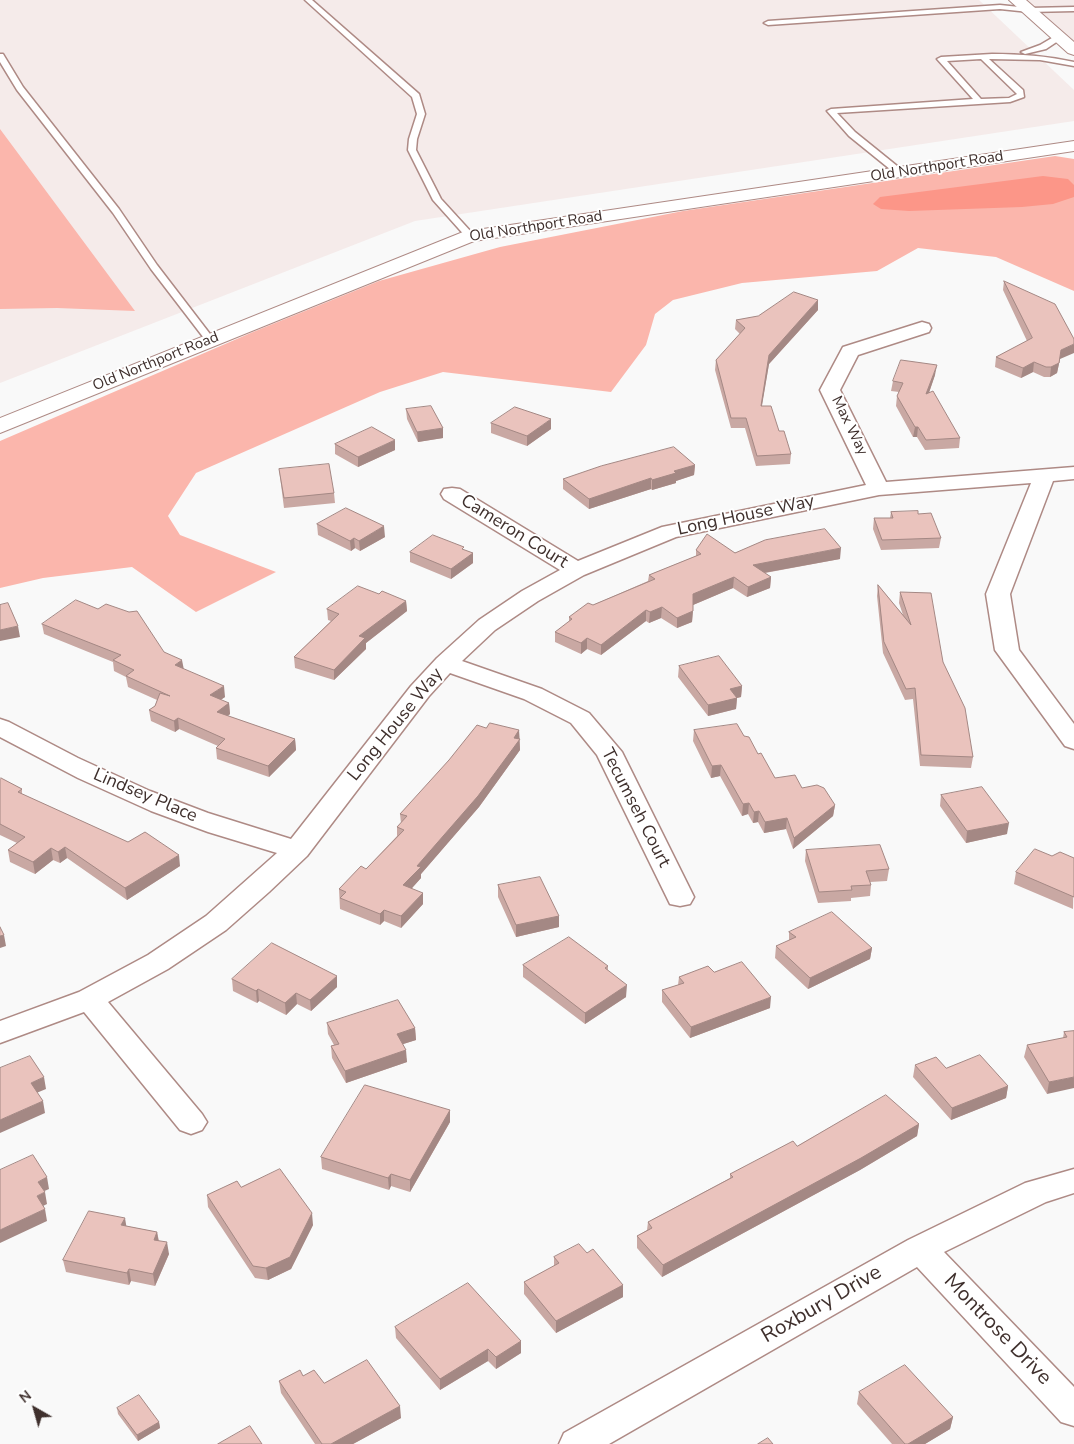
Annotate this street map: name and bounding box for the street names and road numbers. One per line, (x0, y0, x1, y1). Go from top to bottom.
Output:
street label: Old Northport Road (869, 148, 1005, 186)
street label: Old Northport Road (468, 208, 604, 246)
street label: Old Northport Road (90, 329, 222, 395)
street label: Max Way (827, 393, 871, 459)
street label: Cameron Court (456, 490, 572, 574)
street label: Long House Way (676, 491, 816, 541)
street label: Long House Way (344, 664, 448, 786)
street label: Tecumseh Court (596, 745, 674, 871)
street label: Lindsey Place (90, 764, 200, 828)
street label: Roxbury Drive (757, 1260, 887, 1350)
street label: Montrose Drive (938, 1269, 1056, 1391)

